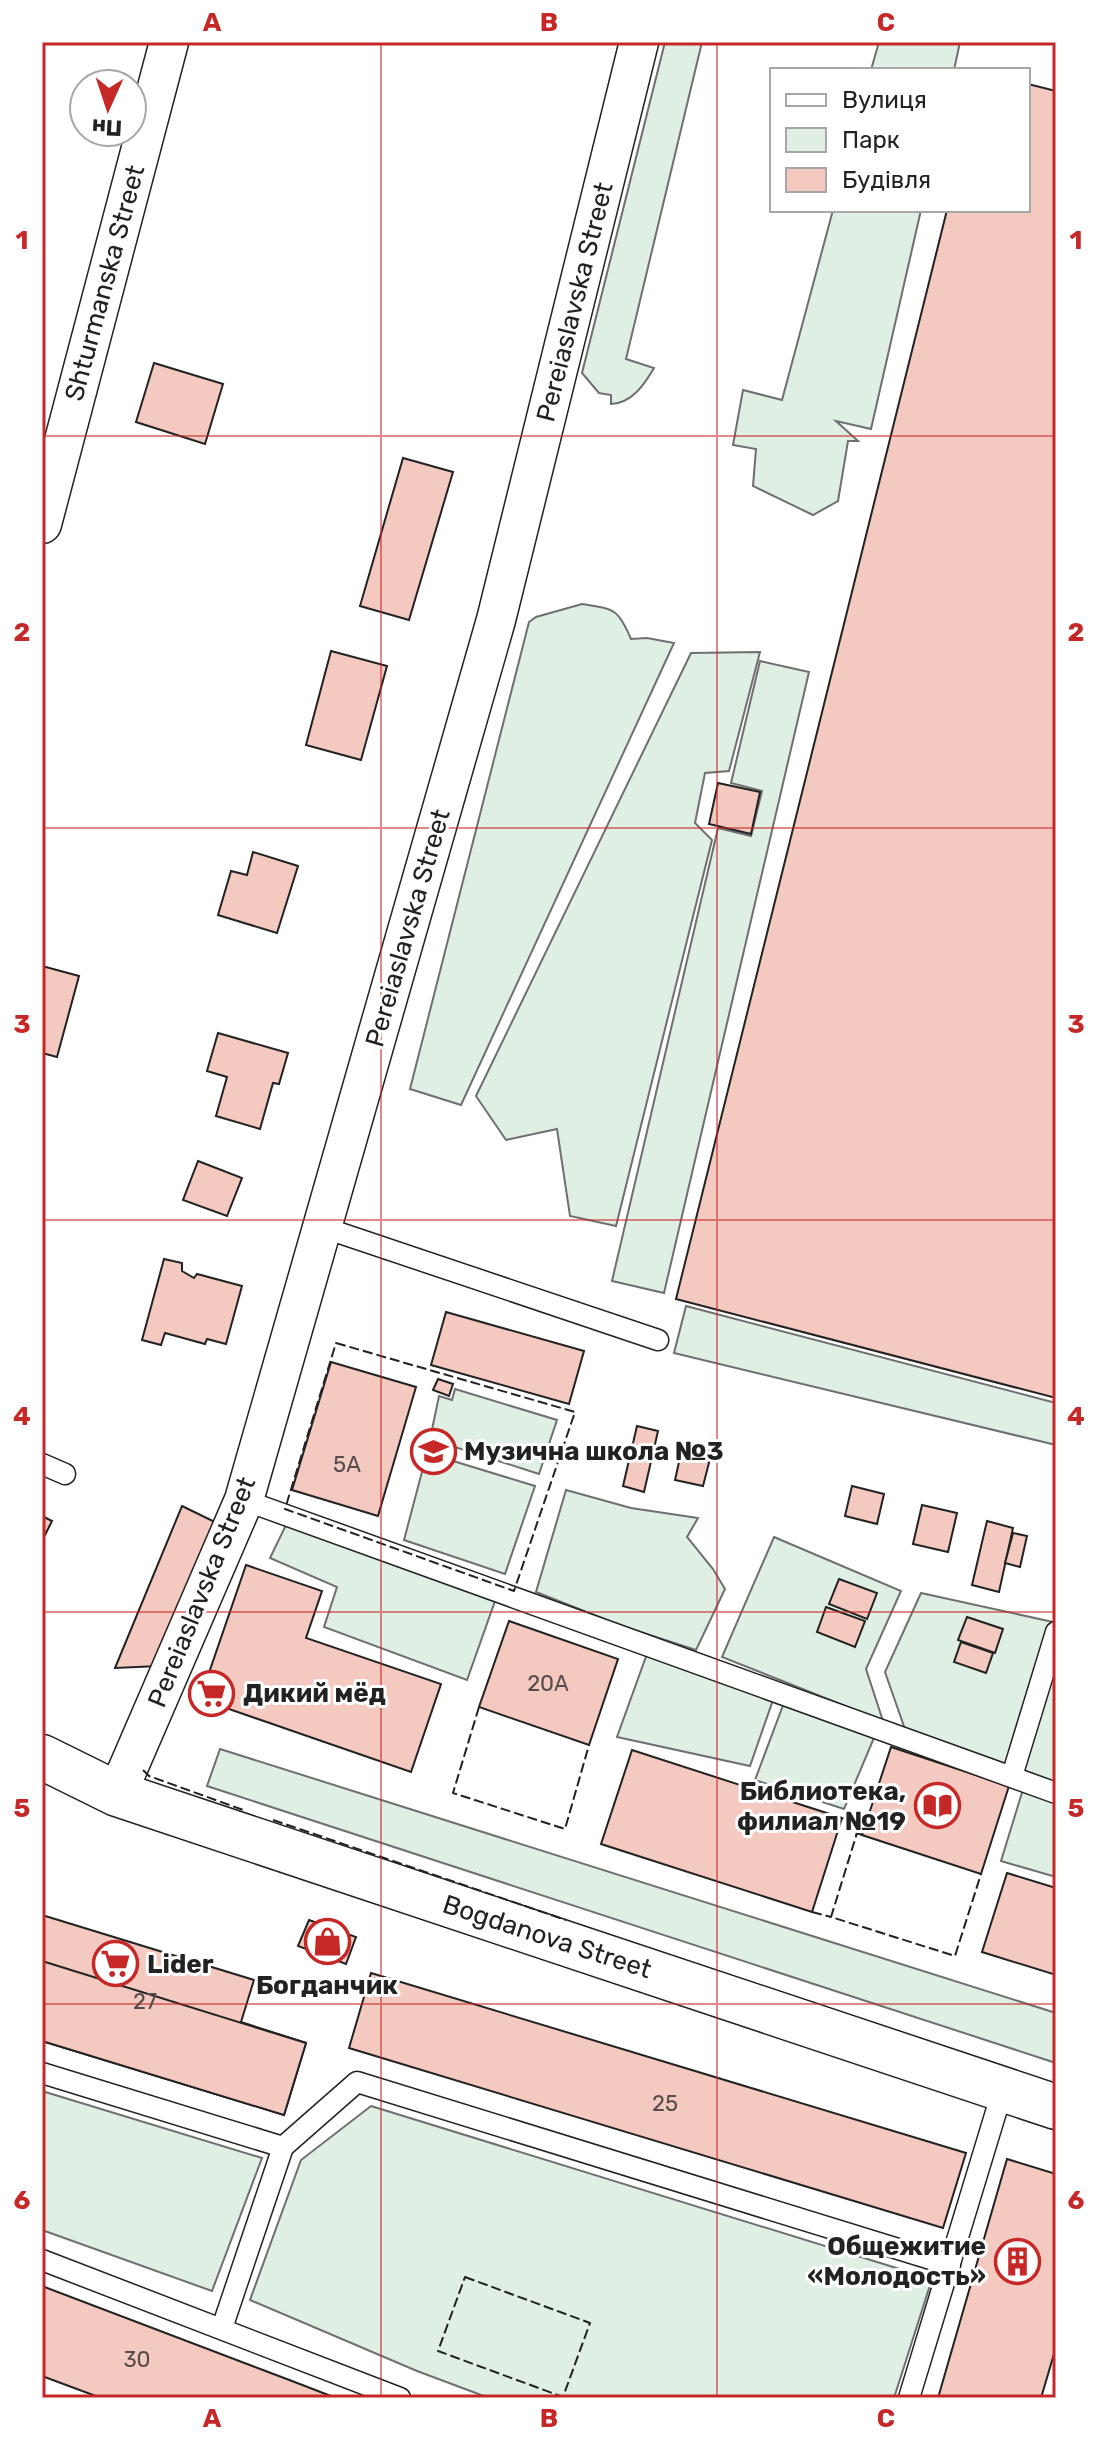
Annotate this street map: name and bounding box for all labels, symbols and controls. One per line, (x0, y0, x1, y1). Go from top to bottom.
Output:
text: A (203, 7, 222, 38)
text: B (540, 7, 558, 38)
text: C (877, 7, 895, 38)
north arrow (68, 68, 148, 148)
legend (770, 68, 1030, 212)
text: Вулиця (842, 86, 927, 114)
text: Пн (91, 113, 123, 142)
text: Парк (842, 126, 900, 154)
street label: Shturmanska Street (59, 162, 151, 404)
text: Будівля (842, 166, 931, 194)
street label: Pereiaslavska Street (530, 179, 620, 425)
text: 1 (16, 225, 28, 256)
text: 1 (1070, 225, 1082, 256)
text: 2 (14, 617, 30, 648)
text: 2 (1068, 617, 1084, 648)
street label: Pereiaslavska Street (359, 806, 457, 1050)
text: 3 (13, 1009, 31, 1040)
text: 3 (1067, 1009, 1085, 1040)
text: 4 (13, 1401, 31, 1432)
text: 4 (1067, 1401, 1085, 1432)
school or university icon: Музична школа №3 (409, 1427, 457, 1475)
place label: Музична школа №3 (464, 1436, 724, 1467)
house number: 5А (333, 1451, 361, 1478)
street label: Pereiaslavska Street (142, 1472, 262, 1712)
supermarket icon: Дикий мёд (188, 1669, 236, 1717)
house number: 20А (527, 1670, 569, 1697)
place label: Дикий мёд (243, 1678, 386, 1709)
place label: Библиотека, филиал №19 (737, 1776, 906, 1837)
library icon: Библиотека, филиал №19 (913, 1782, 961, 1830)
text: 5 (14, 1793, 30, 1824)
text: 5 (1068, 1793, 1084, 1824)
street label: Bogdanova Street (439, 1889, 655, 1985)
shop icon: Богданчик (303, 1918, 351, 1966)
supermarket icon: Lider (92, 1940, 140, 1988)
place label: Lider (147, 1949, 214, 1980)
place label: Богданчик (256, 1970, 398, 2001)
house number: 27 (133, 1988, 157, 2015)
house number: 25 (652, 2090, 678, 2117)
text: 6 (14, 2185, 31, 2216)
text: 6 (1068, 2185, 1085, 2216)
place label: Общежитие «Молодость» (807, 2231, 986, 2292)
building icon: Общежитие «Молодость» (993, 2237, 1041, 2285)
house number: 30 (123, 2346, 151, 2373)
text: A (203, 2403, 222, 2434)
text: B (540, 2403, 558, 2434)
text: C (877, 2403, 895, 2434)

